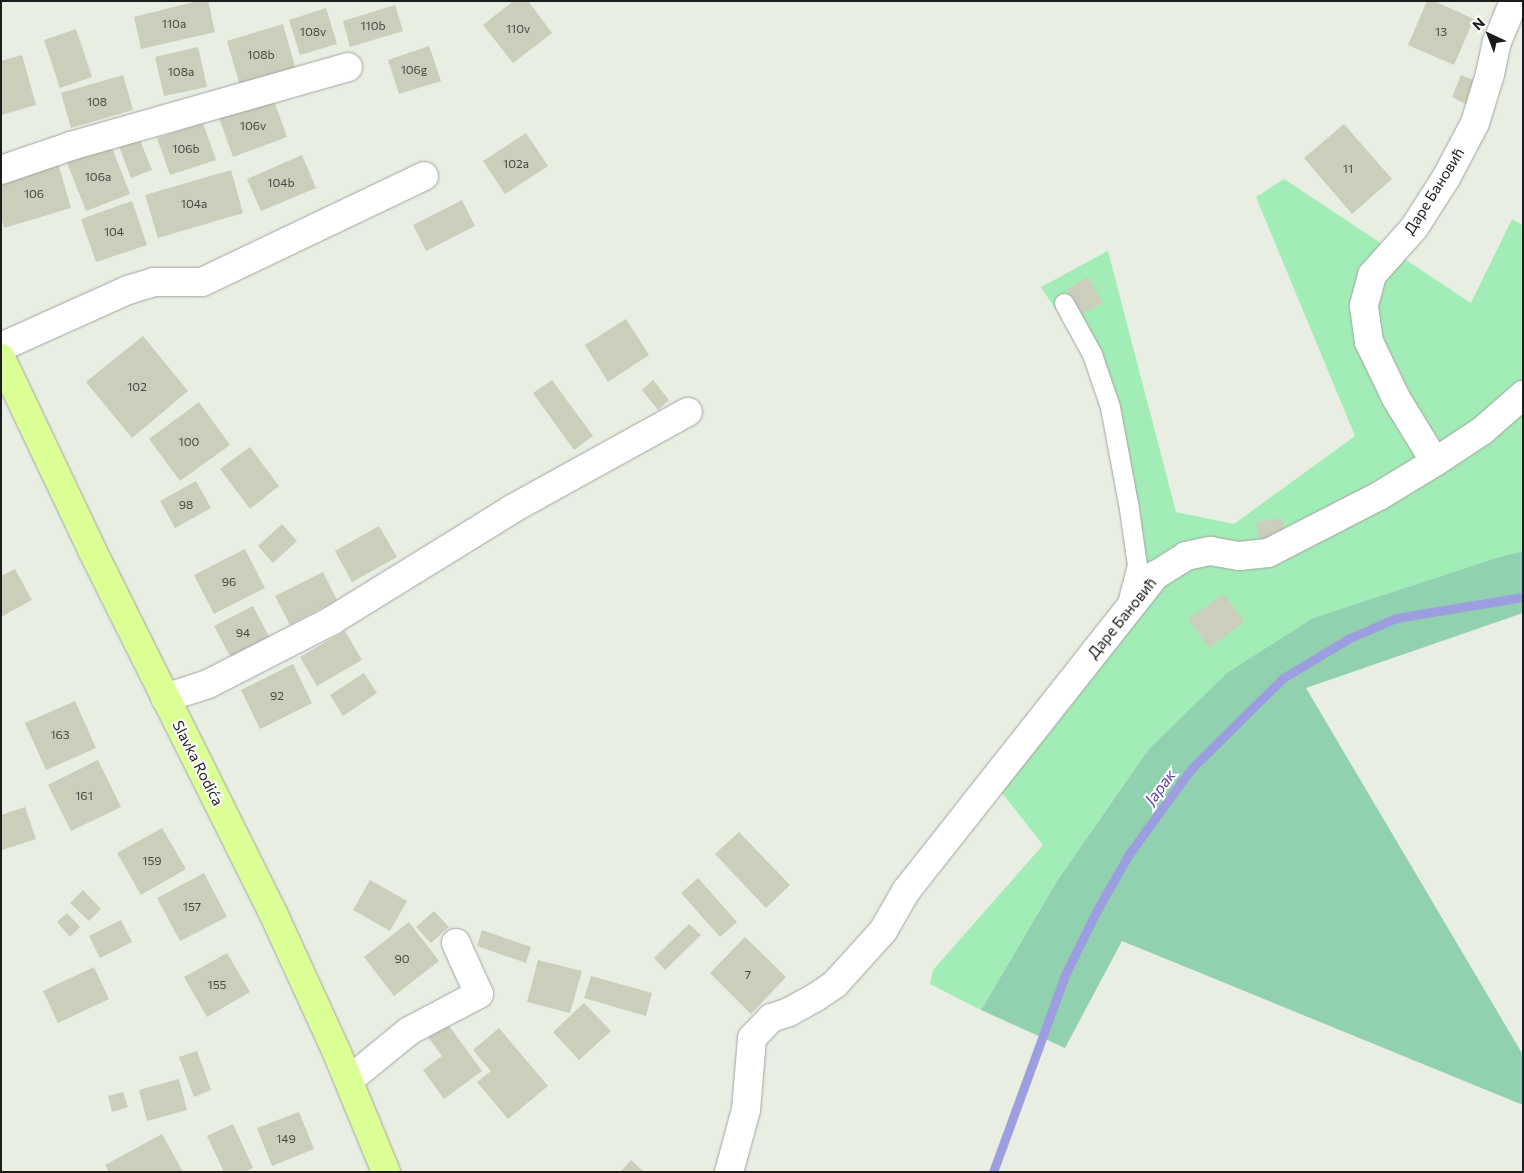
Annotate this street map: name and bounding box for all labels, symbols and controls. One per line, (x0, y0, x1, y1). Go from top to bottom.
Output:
north arrow (1464, 10, 1514, 60)
text: N (1469, 14, 1488, 33)
house number: 110a (162, 17, 186, 31)
house number: 110b (360, 19, 386, 33)
house number: 110v (506, 22, 530, 36)
house number: 108v (300, 25, 326, 39)
house number: 13 (1435, 25, 1447, 39)
house number: 108b (247, 48, 275, 62)
house number: 106g (401, 63, 427, 77)
house number: 108a (168, 65, 194, 79)
house number: 108 (87, 95, 107, 109)
house number: 106v (240, 119, 266, 133)
house number: 106b (172, 142, 200, 156)
street label: Даре Бановић (1400, 144, 1468, 238)
house number: 102a (503, 157, 529, 171)
house number: 11 (1343, 162, 1353, 176)
house number: 106a (85, 170, 111, 184)
house number: 104b (267, 176, 295, 190)
house number: 106 (24, 187, 44, 201)
house number: 104a (181, 197, 207, 211)
house number: 104 (104, 225, 124, 239)
house number: 102 (127, 380, 147, 394)
house number: 100 (179, 435, 199, 449)
house number: 98 (179, 498, 193, 512)
street label: Даре Бановић (1084, 574, 1160, 662)
house number: 96 (222, 575, 236, 589)
house number: 94 (236, 626, 250, 640)
house number: 92 (270, 689, 284, 703)
street label: Slavka Rodića (169, 717, 227, 809)
house number: 163 (50, 728, 70, 742)
water label: Јарак (1141, 766, 1179, 808)
house number: 161 (75, 789, 93, 803)
house number: 159 (142, 854, 162, 868)
house number: 157 (183, 900, 201, 914)
house number: 90 (394, 952, 410, 966)
house number: 7 (745, 968, 751, 982)
house number: 155 (208, 978, 226, 992)
house number: 149 (276, 1132, 296, 1146)

